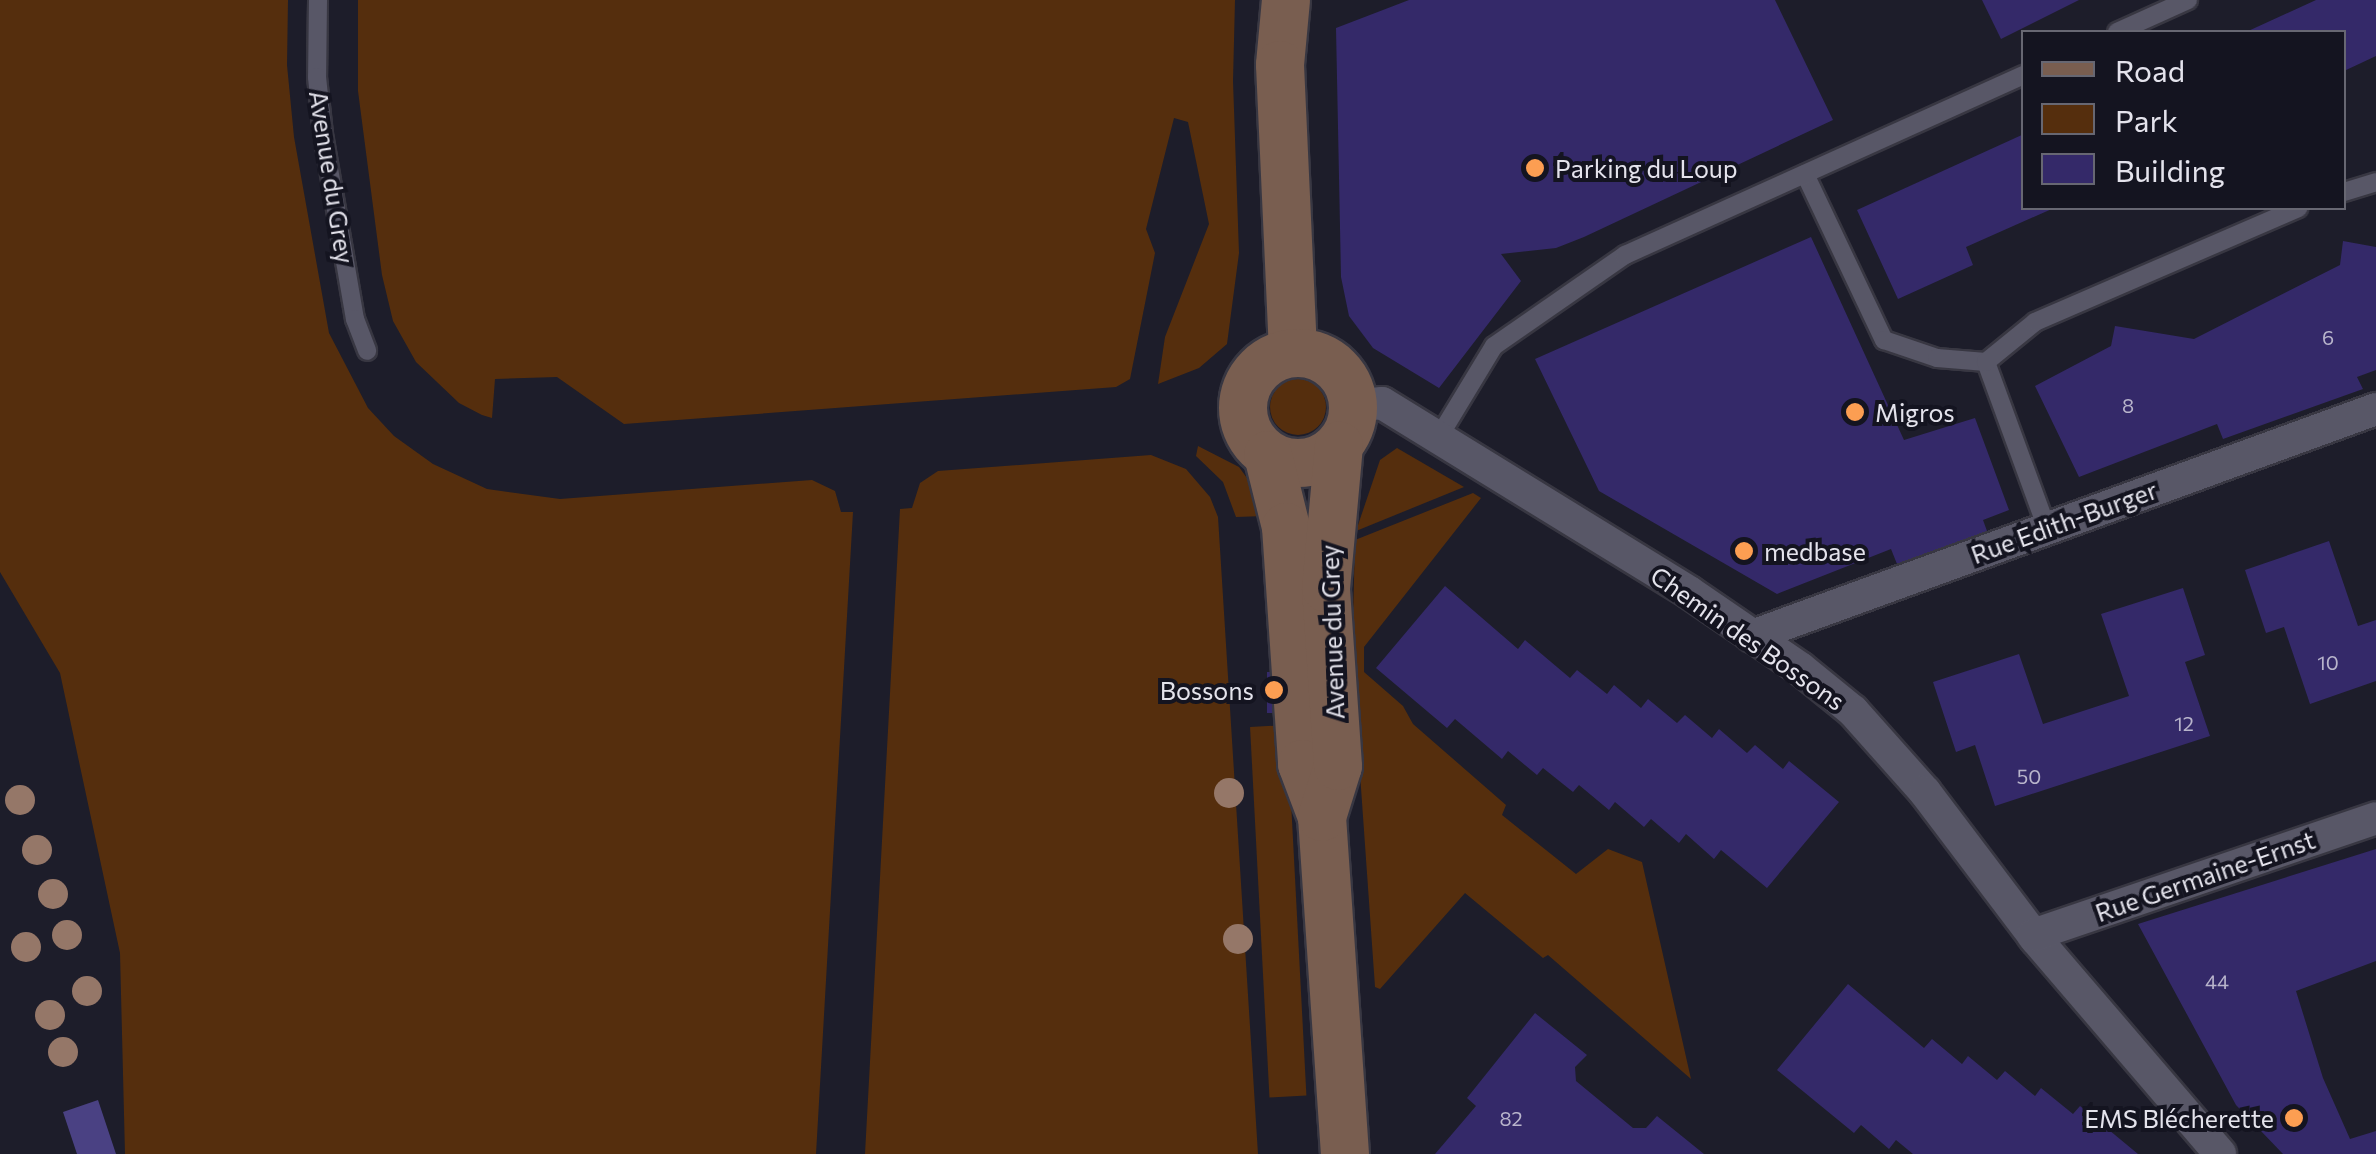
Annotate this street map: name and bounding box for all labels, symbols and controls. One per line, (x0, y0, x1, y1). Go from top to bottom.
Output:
legend (2021, 30, 2346, 210)
text: Road (2115, 51, 2185, 88)
street label: Avenue du Grey (303, 88, 361, 266)
text: Park (2115, 101, 2178, 138)
text: Building (2115, 151, 2225, 188)
place label: Parking du Loup (1555, 153, 1738, 183)
marker: Parking du Loup (1524, 157, 1546, 179)
house number: 6 (2322, 325, 2334, 349)
house number: 8 (2122, 393, 2134, 417)
place label: Migros (1875, 397, 1955, 427)
marker: Migros (1844, 401, 1866, 423)
street label: Rue Edith-Burger (1967, 474, 2161, 570)
place label: medbase (1764, 536, 1866, 566)
marker: medbase (1733, 540, 1755, 562)
street label: Avenue du Grey (1314, 544, 1350, 720)
street label: Chemin des Bossons (1645, 560, 1851, 716)
house number: 10 (2317, 650, 2339, 674)
place label: Bossons (1160, 675, 1254, 705)
marker: Bossons (1263, 679, 1285, 701)
house number: 12 (2174, 711, 2194, 735)
house number: 50 (2017, 764, 2041, 788)
street label: Rue Germaine-Ernst (2091, 824, 2319, 928)
house number: 44 (2205, 969, 2229, 993)
place label: EMS Blécherette (2084, 1103, 2274, 1133)
house number: 82 (1499, 1106, 1523, 1130)
marker: EMS Blécherette (2283, 1107, 2305, 1129)

